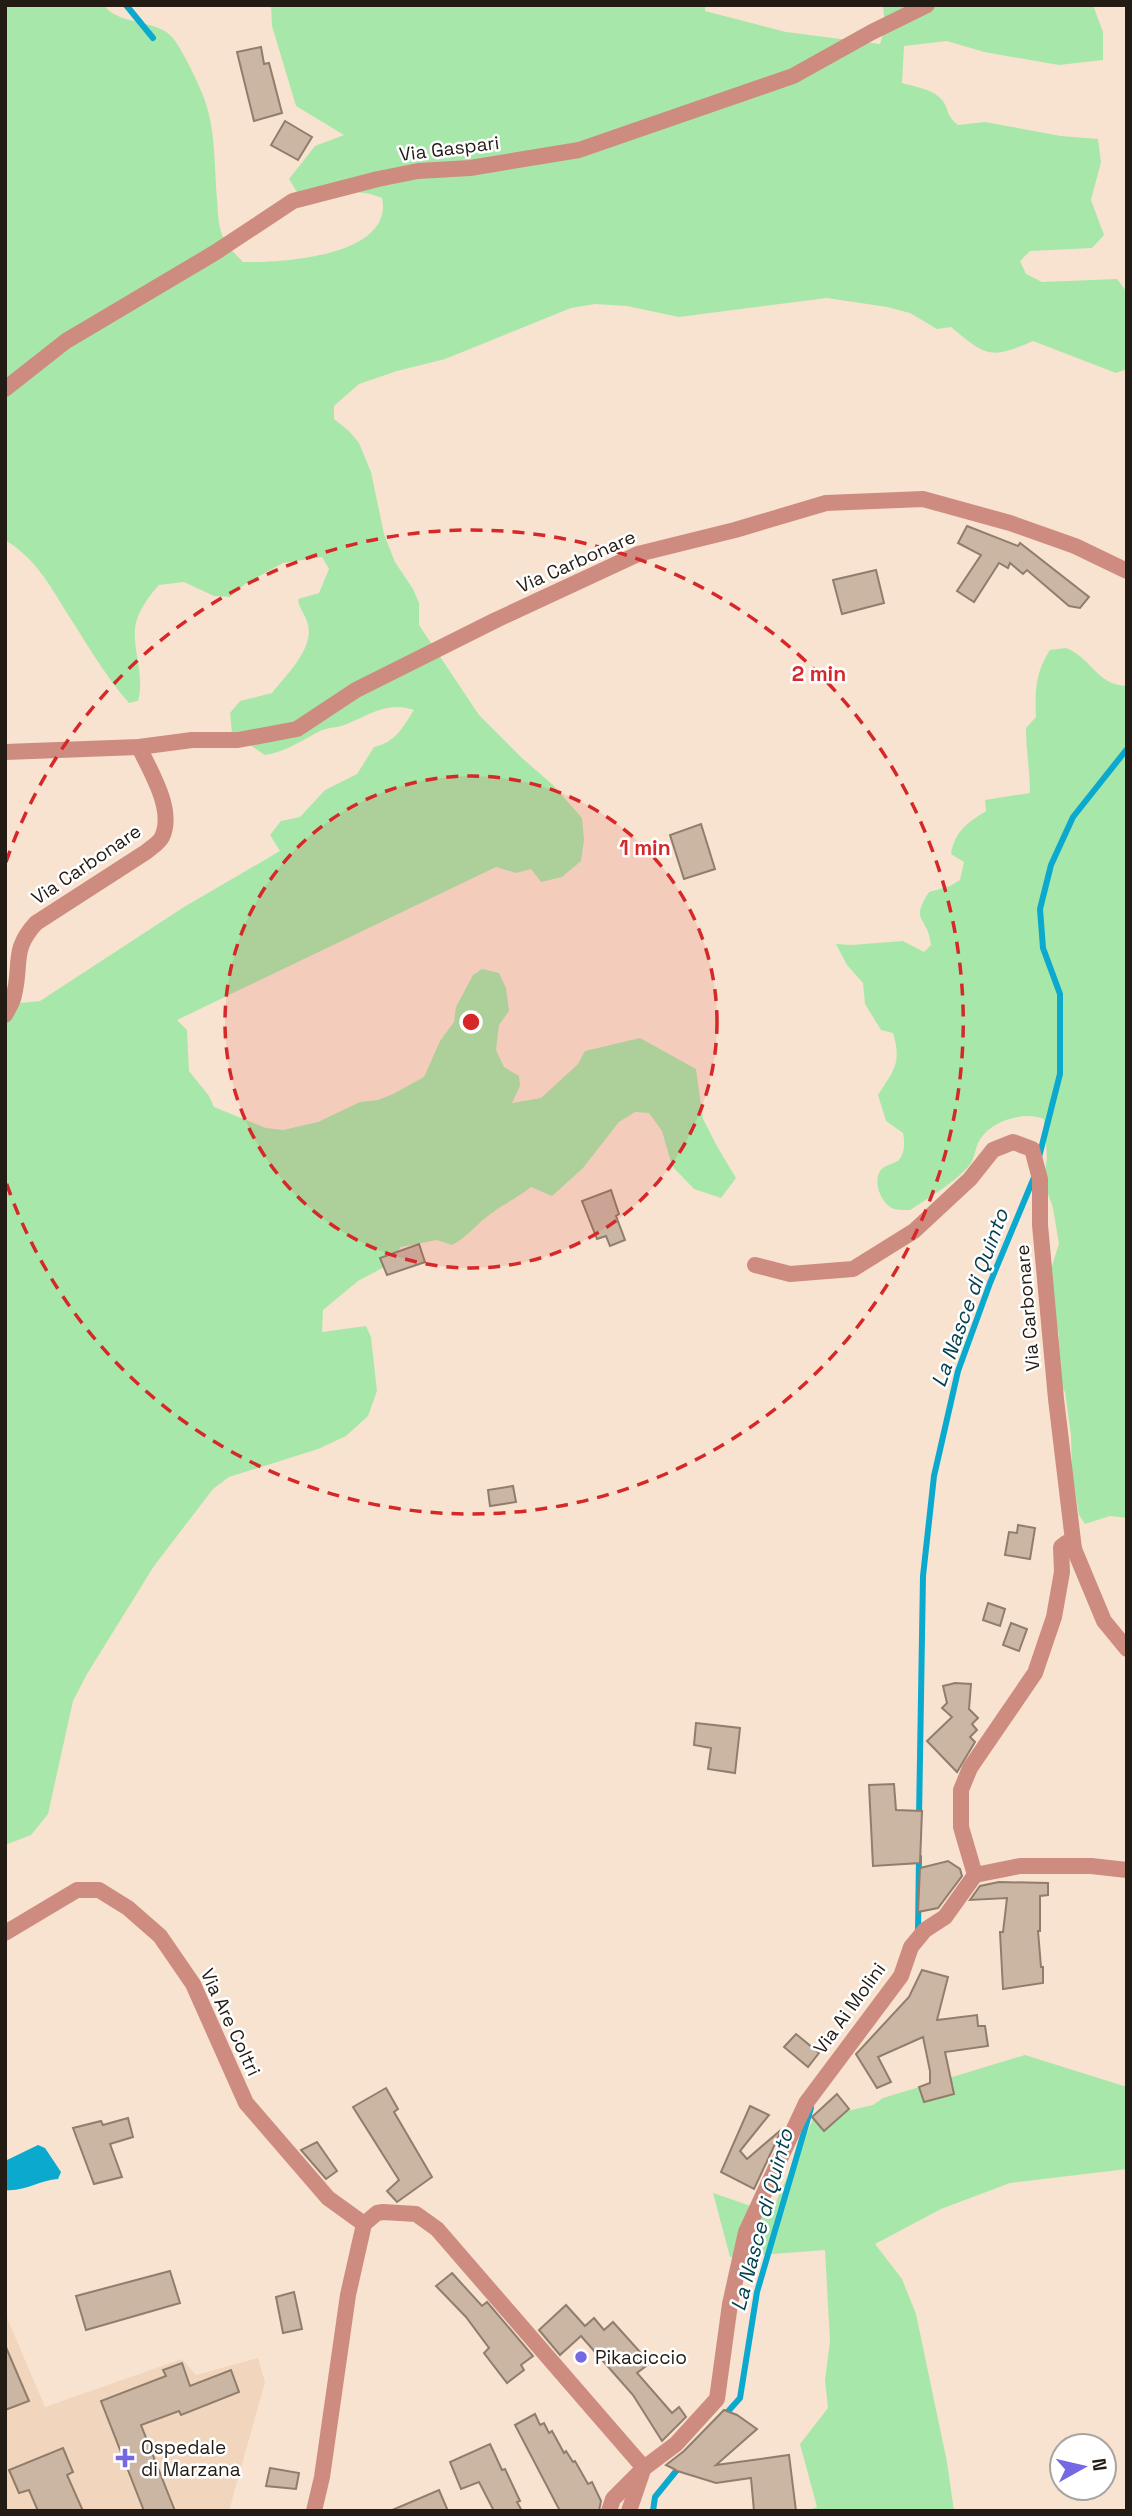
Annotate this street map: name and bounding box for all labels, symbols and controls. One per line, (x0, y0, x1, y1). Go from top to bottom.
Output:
street label: Via Gaspari (398, 130, 501, 167)
street label: Via Carbonare (513, 524, 639, 599)
text: 2 min (792, 660, 846, 687)
street label: Via Carbonare (27, 819, 146, 910)
text: 1 min (619, 834, 671, 861)
centre of rings (459, 1010, 483, 1034)
water label: La Nasce di Quinto (925, 1204, 1015, 1390)
street label: Via Carbonare (1010, 1244, 1045, 1372)
street label: Via Ai Molini (808, 1958, 891, 2059)
street label: Via Are Coltri (195, 1964, 266, 2080)
water label: La Nasce di Quinto (724, 2125, 799, 2314)
place label: Pikaciccio (595, 2345, 687, 2370)
marker: Pikaciccio (573, 2349, 589, 2365)
north arrow (1048, 2432, 1118, 2502)
place label: Ospedale di Marzana (141, 2435, 241, 2482)
marker: Ospedale di Marzana (115, 2448, 135, 2468)
text: N (1086, 2457, 1113, 2473)

